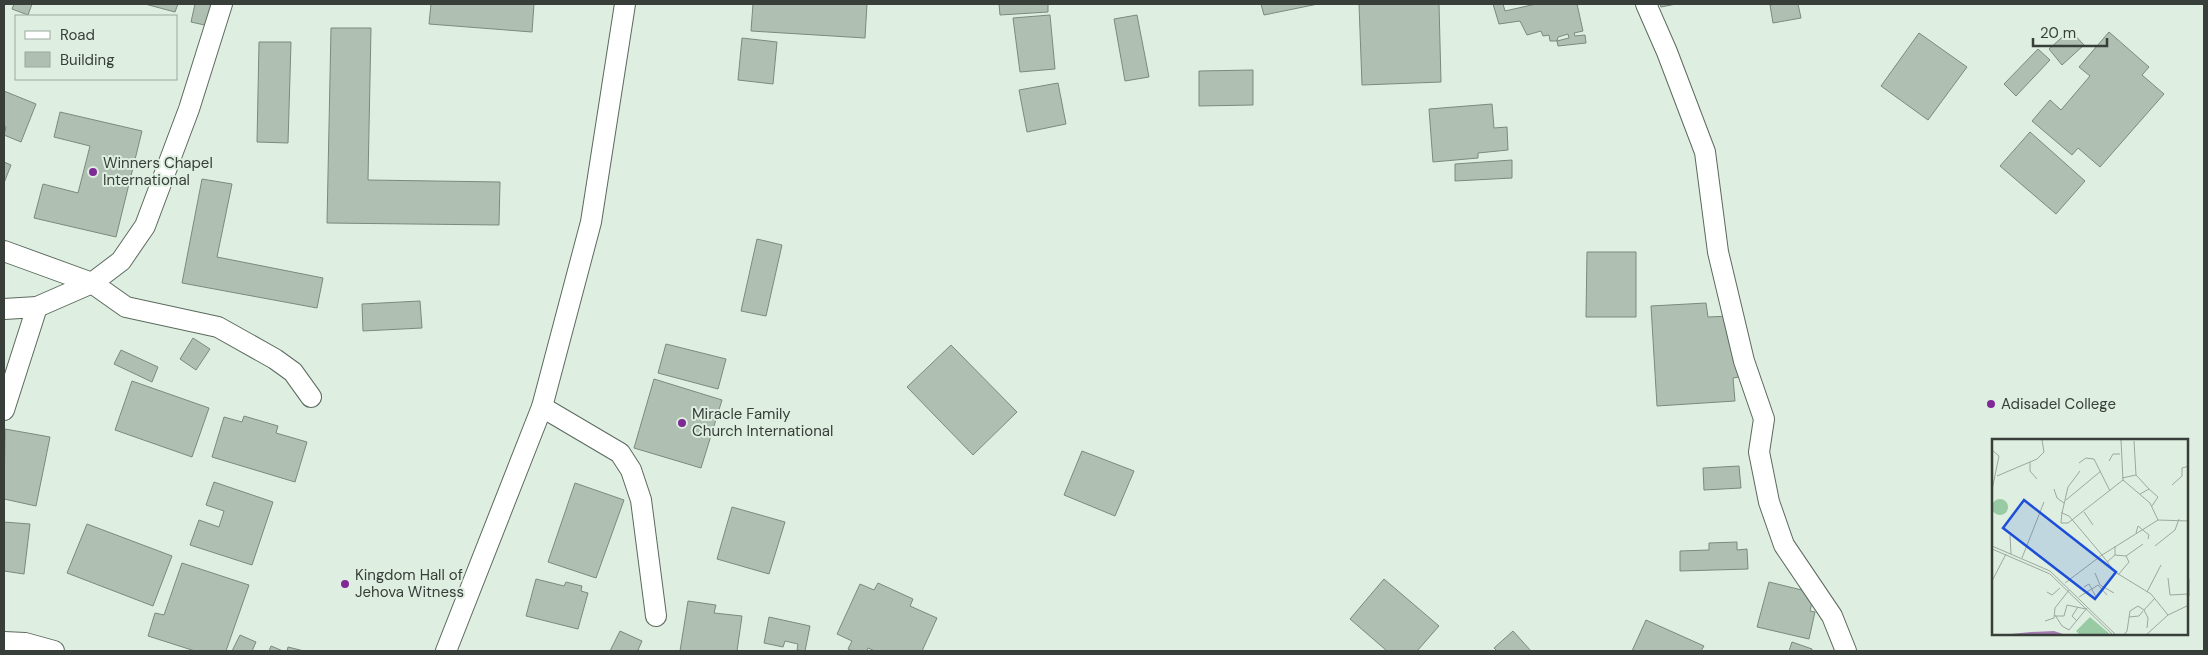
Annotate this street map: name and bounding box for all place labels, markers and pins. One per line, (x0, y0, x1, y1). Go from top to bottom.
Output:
place label: Winners Chapel International (103, 153, 213, 190)
marker: Winners Chapel International (87, 166, 99, 178)
place label: Adisadel College (2001, 394, 2116, 414)
marker: Adisadel College (1985, 398, 1997, 410)
place label: Miracle Family Church International (692, 404, 833, 441)
marker: Miracle Family Church International (676, 417, 688, 429)
place label: Kingdom Hall of Jehova Witness (355, 565, 464, 602)
marker: Kingdom Hall of Jehova Witness (339, 578, 351, 590)

